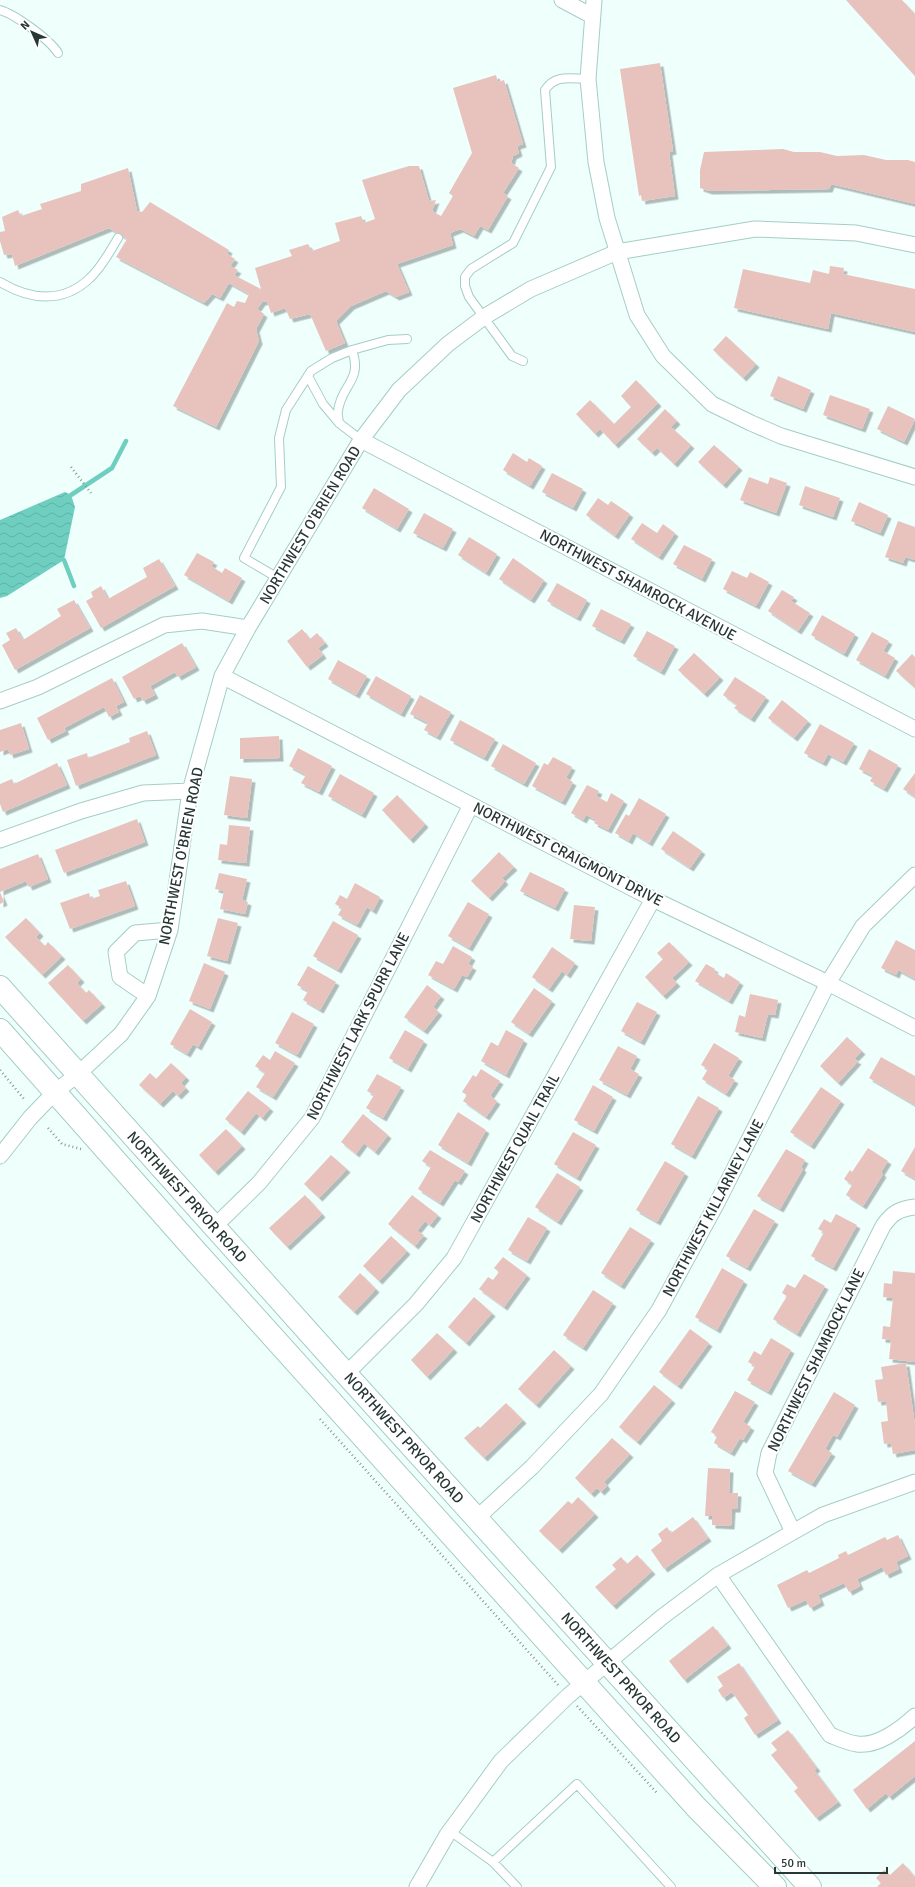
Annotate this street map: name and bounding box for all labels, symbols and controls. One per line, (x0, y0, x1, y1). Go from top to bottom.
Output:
north arrow (12, 12, 52, 52)
text: N (18, 18, 33, 33)
street label: NORTHWEST O'BRIEN ROAD (256, 443, 364, 607)
street label: NORTHWEST SHAMROCK AVENUE (537, 525, 739, 645)
street label: NORTHWEST O'BRIEN ROAD (155, 765, 207, 947)
street label: NORTHWEST CRAIGMONT DRIVE (470, 798, 666, 910)
street label: NORTHWEST LARK SPURR LANE (303, 929, 413, 1123)
street label: NORTHWEST QUAIL TRAIL (466, 1070, 564, 1226)
street label: NORTHWEST KILLARNEY LANE (659, 1116, 767, 1300)
street label: NORTHWEST PRYOR ROAD (123, 1128, 251, 1266)
street label: NORTHWEST SHAMROCK LANE (764, 1266, 868, 1454)
street label: NORTHWEST PRYOR ROAD (340, 1369, 468, 1507)
street label: NORTHWEST PRYOR ROAD (557, 1609, 685, 1747)
scale bar (775, 1849, 887, 1875)
text: 50 m (781, 1856, 806, 1871)

